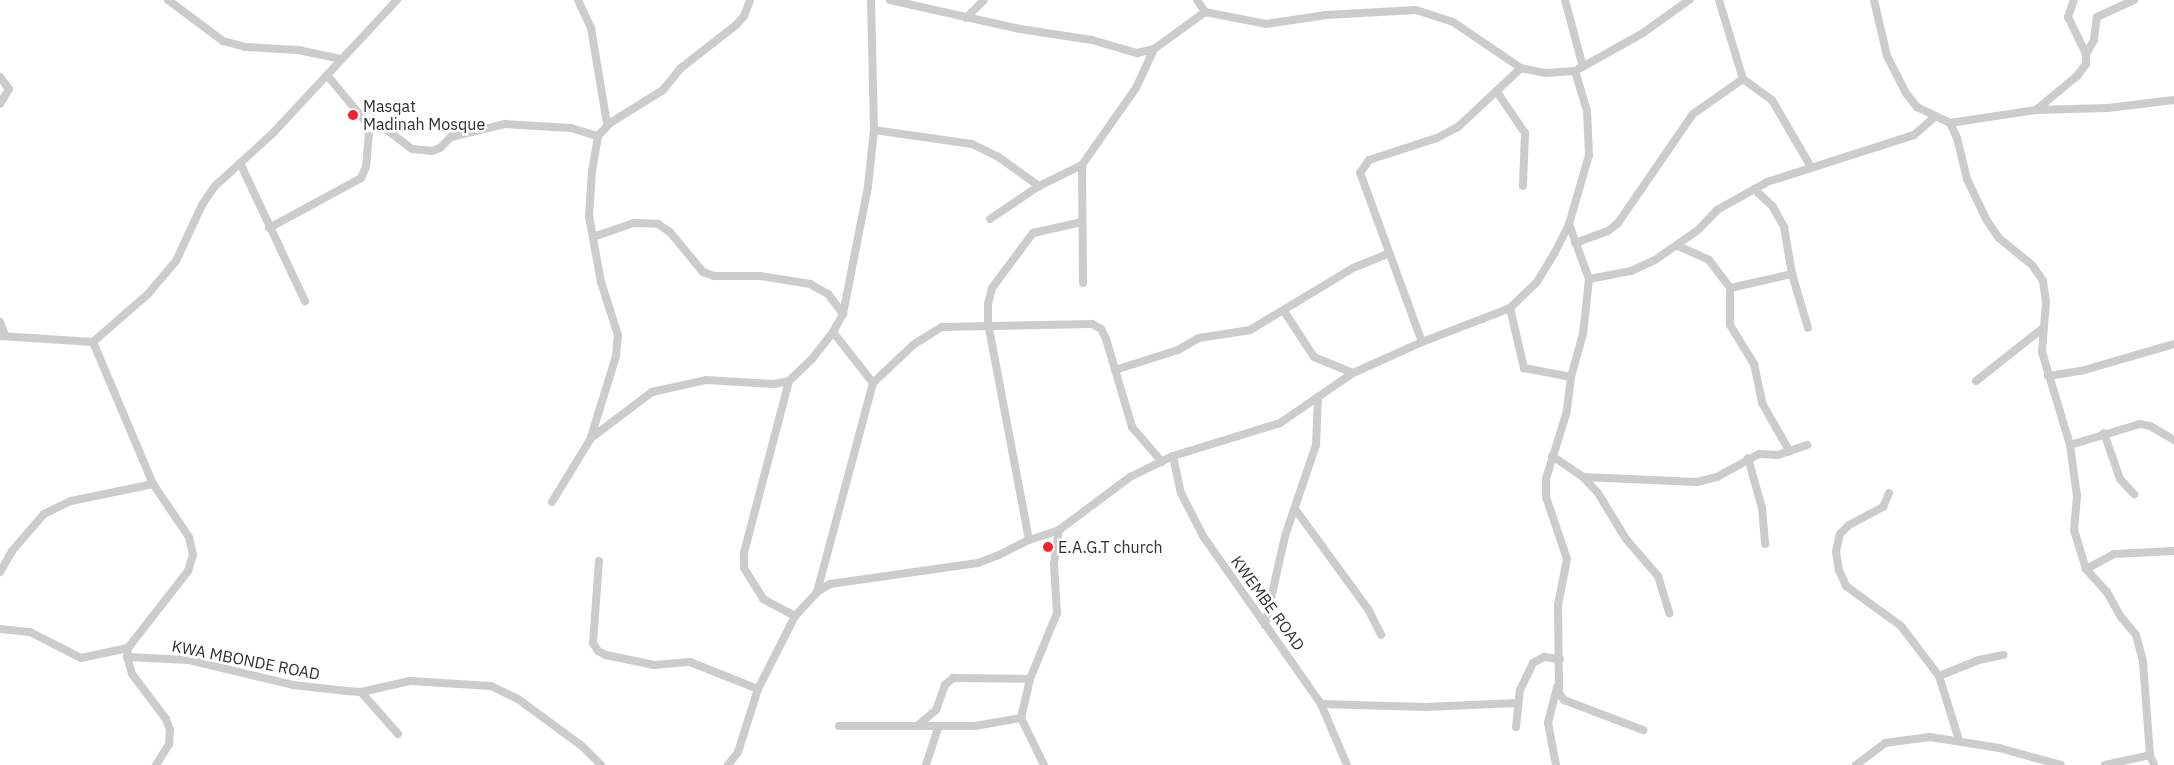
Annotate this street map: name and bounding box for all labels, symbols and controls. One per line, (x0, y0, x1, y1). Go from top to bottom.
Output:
place label: Masqat Madinah Mosque (363, 96, 485, 134)
marker: Masqat Madinah Mosque (347, 109, 359, 121)
place label: E.A.G.T church (1058, 537, 1163, 557)
marker: E.A.G.T church (1042, 541, 1054, 553)
street label: KWEMBE ROAD (1227, 552, 1309, 654)
street label: KWA MBONDE ROAD (170, 636, 322, 684)

